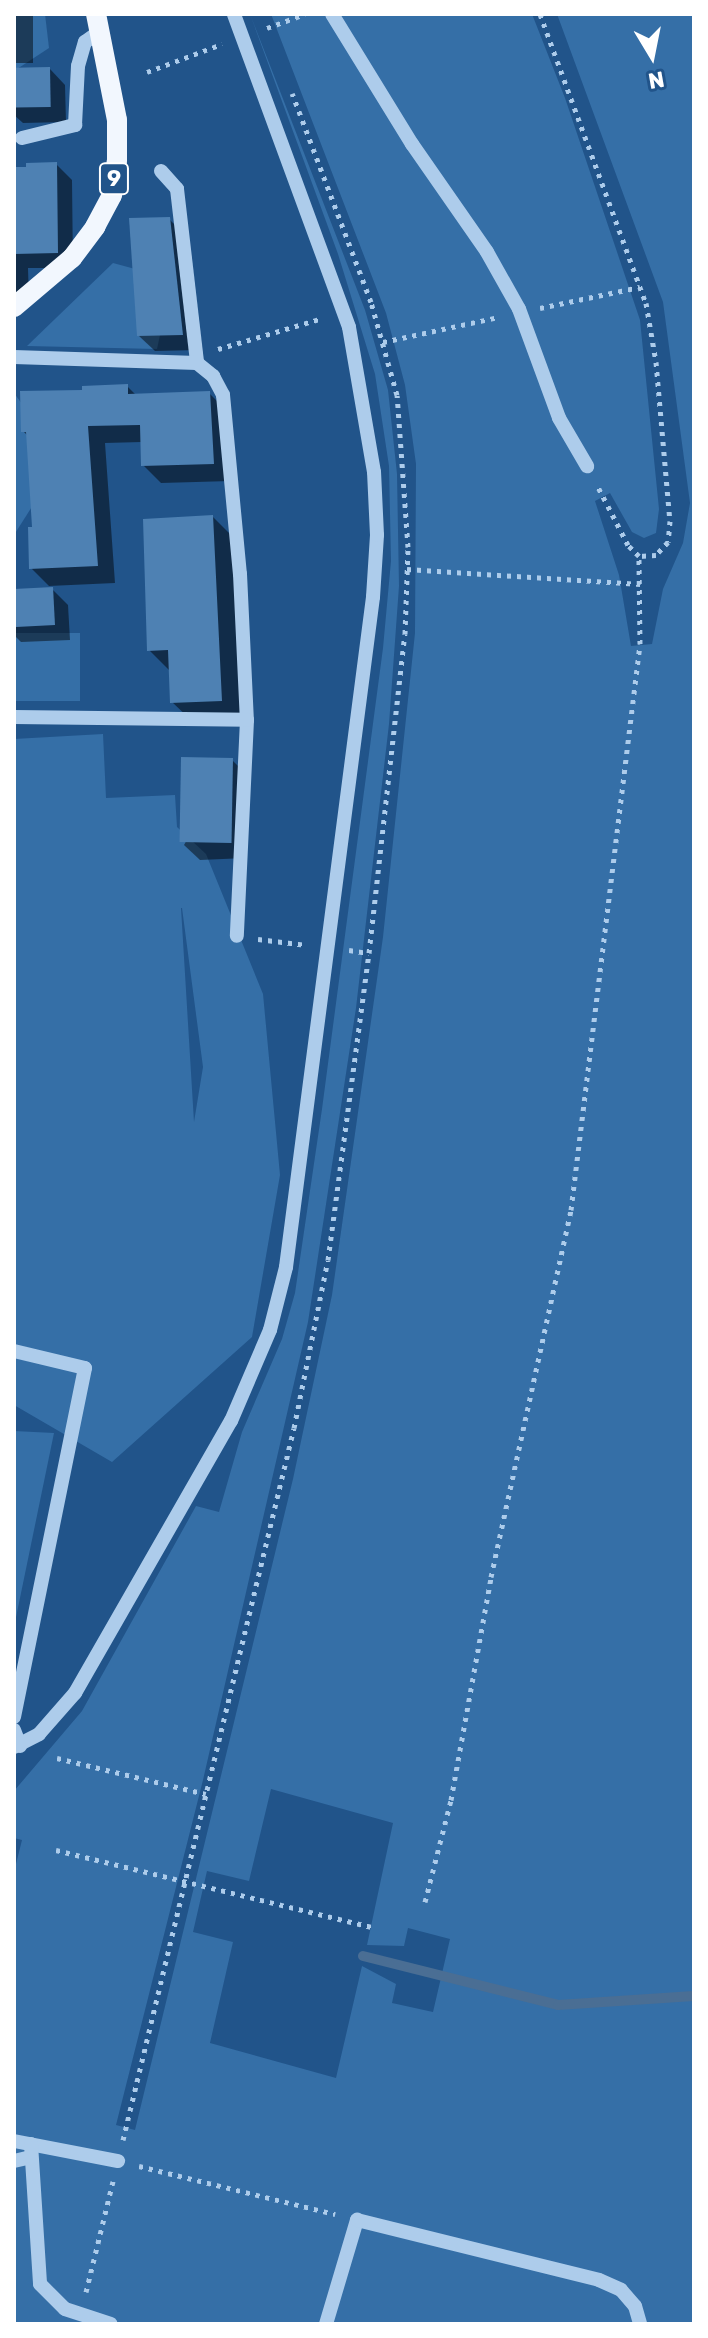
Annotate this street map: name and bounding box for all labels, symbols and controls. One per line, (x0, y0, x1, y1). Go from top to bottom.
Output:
north arrow (612, 16, 692, 96)
text: N (646, 65, 666, 95)
road number: 9 (98, 161, 130, 197)

